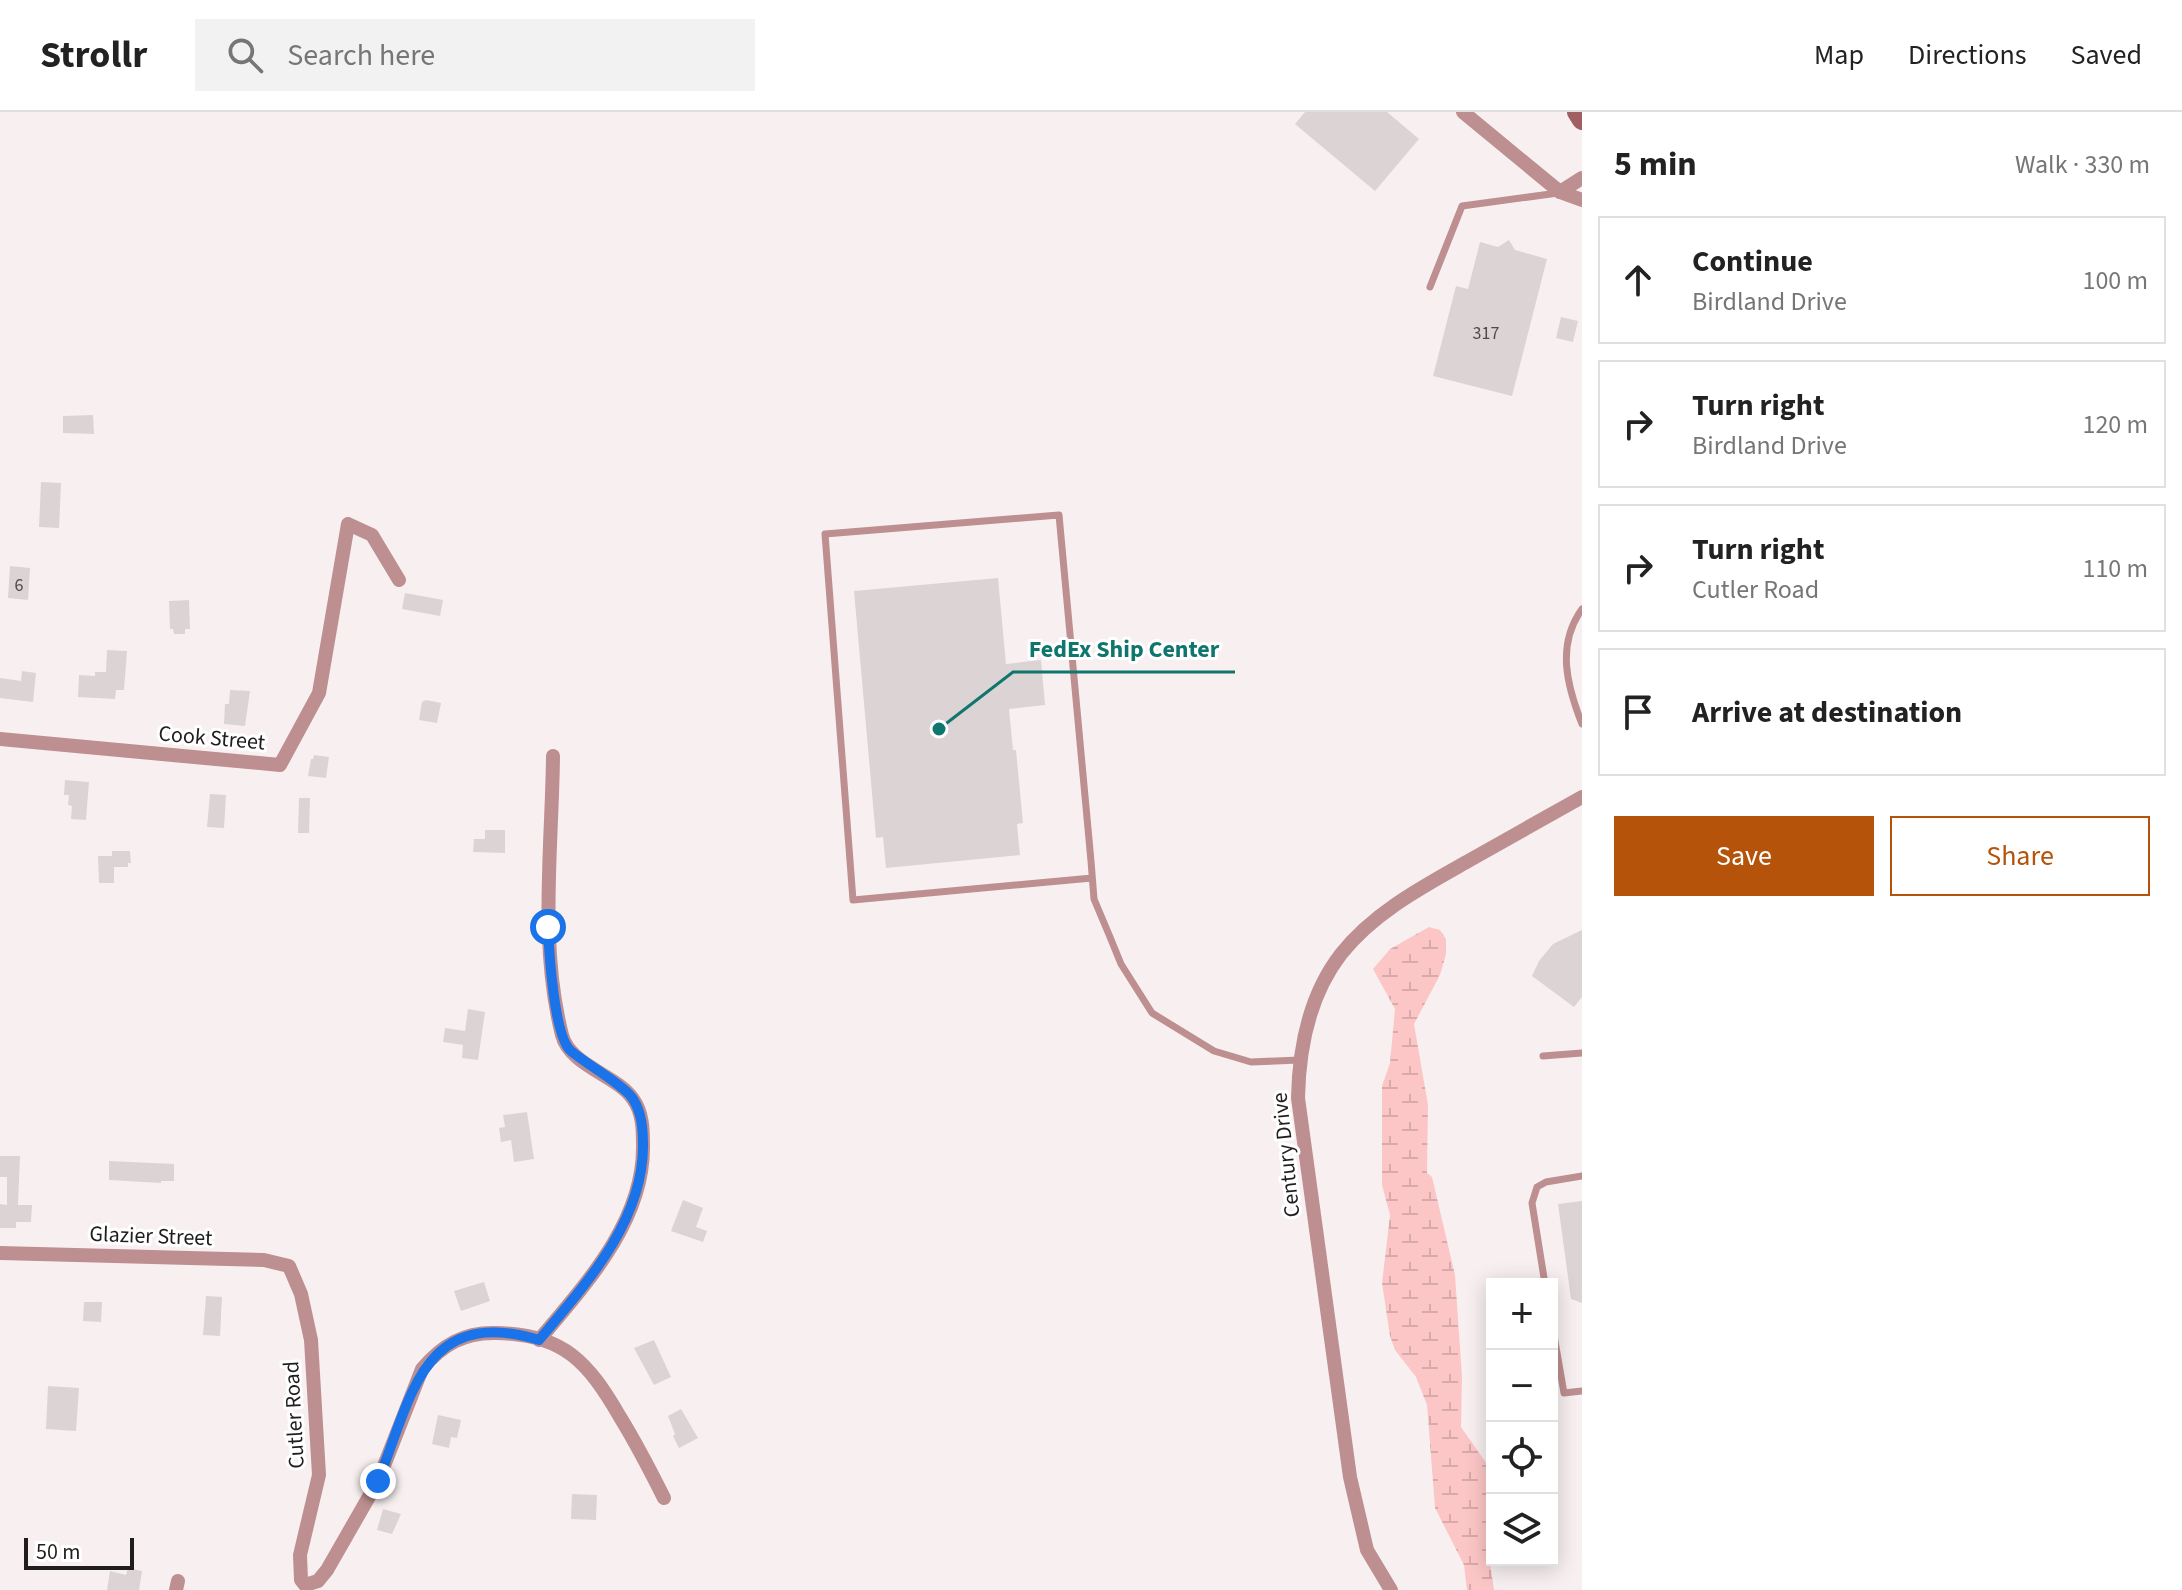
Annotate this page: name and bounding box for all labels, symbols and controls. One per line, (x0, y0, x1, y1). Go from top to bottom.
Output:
search box (195, 19, 755, 91)
text: Strollr (40, 28, 147, 82)
icon: search (223, 33, 267, 77)
text: Search here (287, 34, 435, 77)
text: Map (1814, 35, 1864, 75)
text: Directions (1908, 35, 2027, 75)
text: Saved (2071, 35, 2142, 75)
text: 5 min (1614, 140, 1697, 189)
text: Walk · 330 m (2015, 146, 2150, 183)
text: Continue (1692, 240, 1813, 283)
icon: ahead (1616, 258, 1660, 302)
text: 100 m (2082, 262, 2148, 299)
text: Birdland Drive (1692, 283, 1847, 320)
house number: 317 (1473, 321, 1499, 346)
text: Turn right (1692, 384, 1824, 427)
icon: right (1616, 402, 1660, 446)
text: 120 m (2082, 406, 2148, 443)
text: Birdland Drive (1692, 427, 1847, 464)
text: Turn right (1692, 528, 1824, 571)
icon: right (1616, 546, 1660, 590)
text: 110 m (2082, 550, 2148, 587)
text: Cutler Road (1692, 571, 1819, 608)
house number: 6 (15, 573, 24, 598)
callout: FedEx Ship Center (1013, 624, 1235, 672)
text: FedEx Ship Center (1029, 632, 1220, 667)
icon: arrive (1616, 690, 1660, 734)
text: Arrive at destination (1692, 691, 1962, 734)
street label: Cook Street (157, 717, 267, 759)
button: Save (1614, 816, 1874, 896)
button: Share (1890, 816, 2150, 896)
route start (530, 909, 566, 945)
street label: Century Drive (1264, 1091, 1308, 1219)
street label: Glazier Street (89, 1218, 214, 1254)
map controls (1486, 1278, 1558, 1566)
button: + (1486, 1278, 1558, 1350)
button: − (1486, 1350, 1558, 1422)
street label: Cutler Road (275, 1360, 313, 1469)
button: locate (1486, 1422, 1558, 1494)
route end (360, 1463, 396, 1499)
button: layers (1486, 1494, 1558, 1566)
scale bar (24, 1534, 134, 1570)
text: 50 m (36, 1536, 81, 1568)

